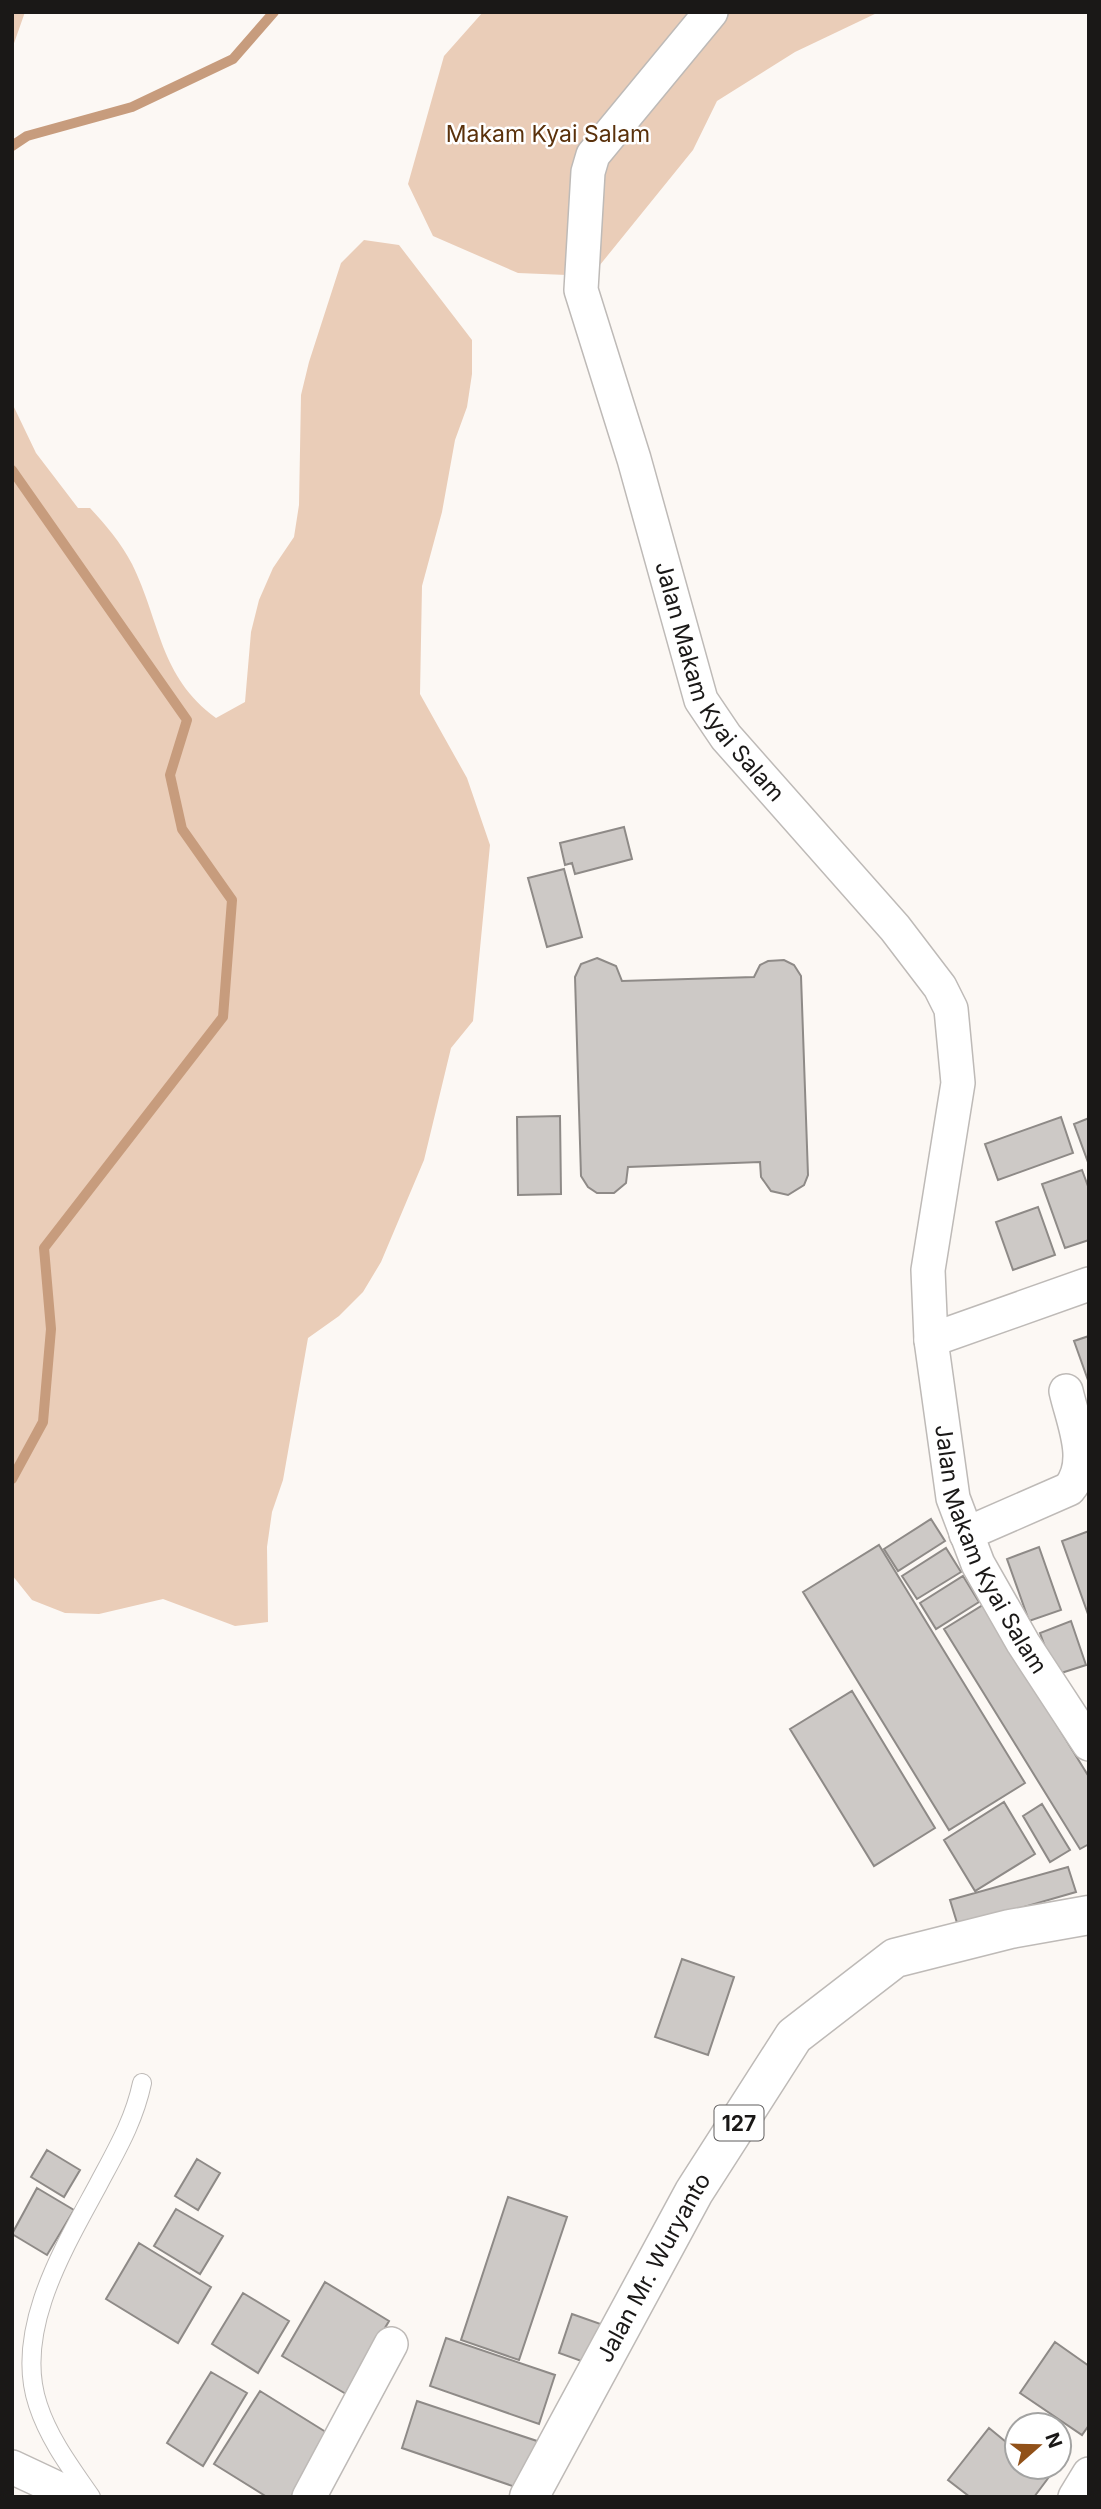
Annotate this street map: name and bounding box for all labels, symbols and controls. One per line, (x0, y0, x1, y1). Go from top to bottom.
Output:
park label: Makam Kyai Salam (446, 120, 650, 148)
street label: Jalan Makam Kyai Salam (649, 558, 790, 807)
street label: Jalan Makam Kyai Salam (929, 1423, 1053, 1679)
road number: 127 (714, 2106, 764, 2140)
street label: Jalan Mr. Wuryanto (591, 2168, 717, 2367)
north arrow (1003, 2411, 1073, 2481)
text: N (1040, 2430, 1067, 2451)

